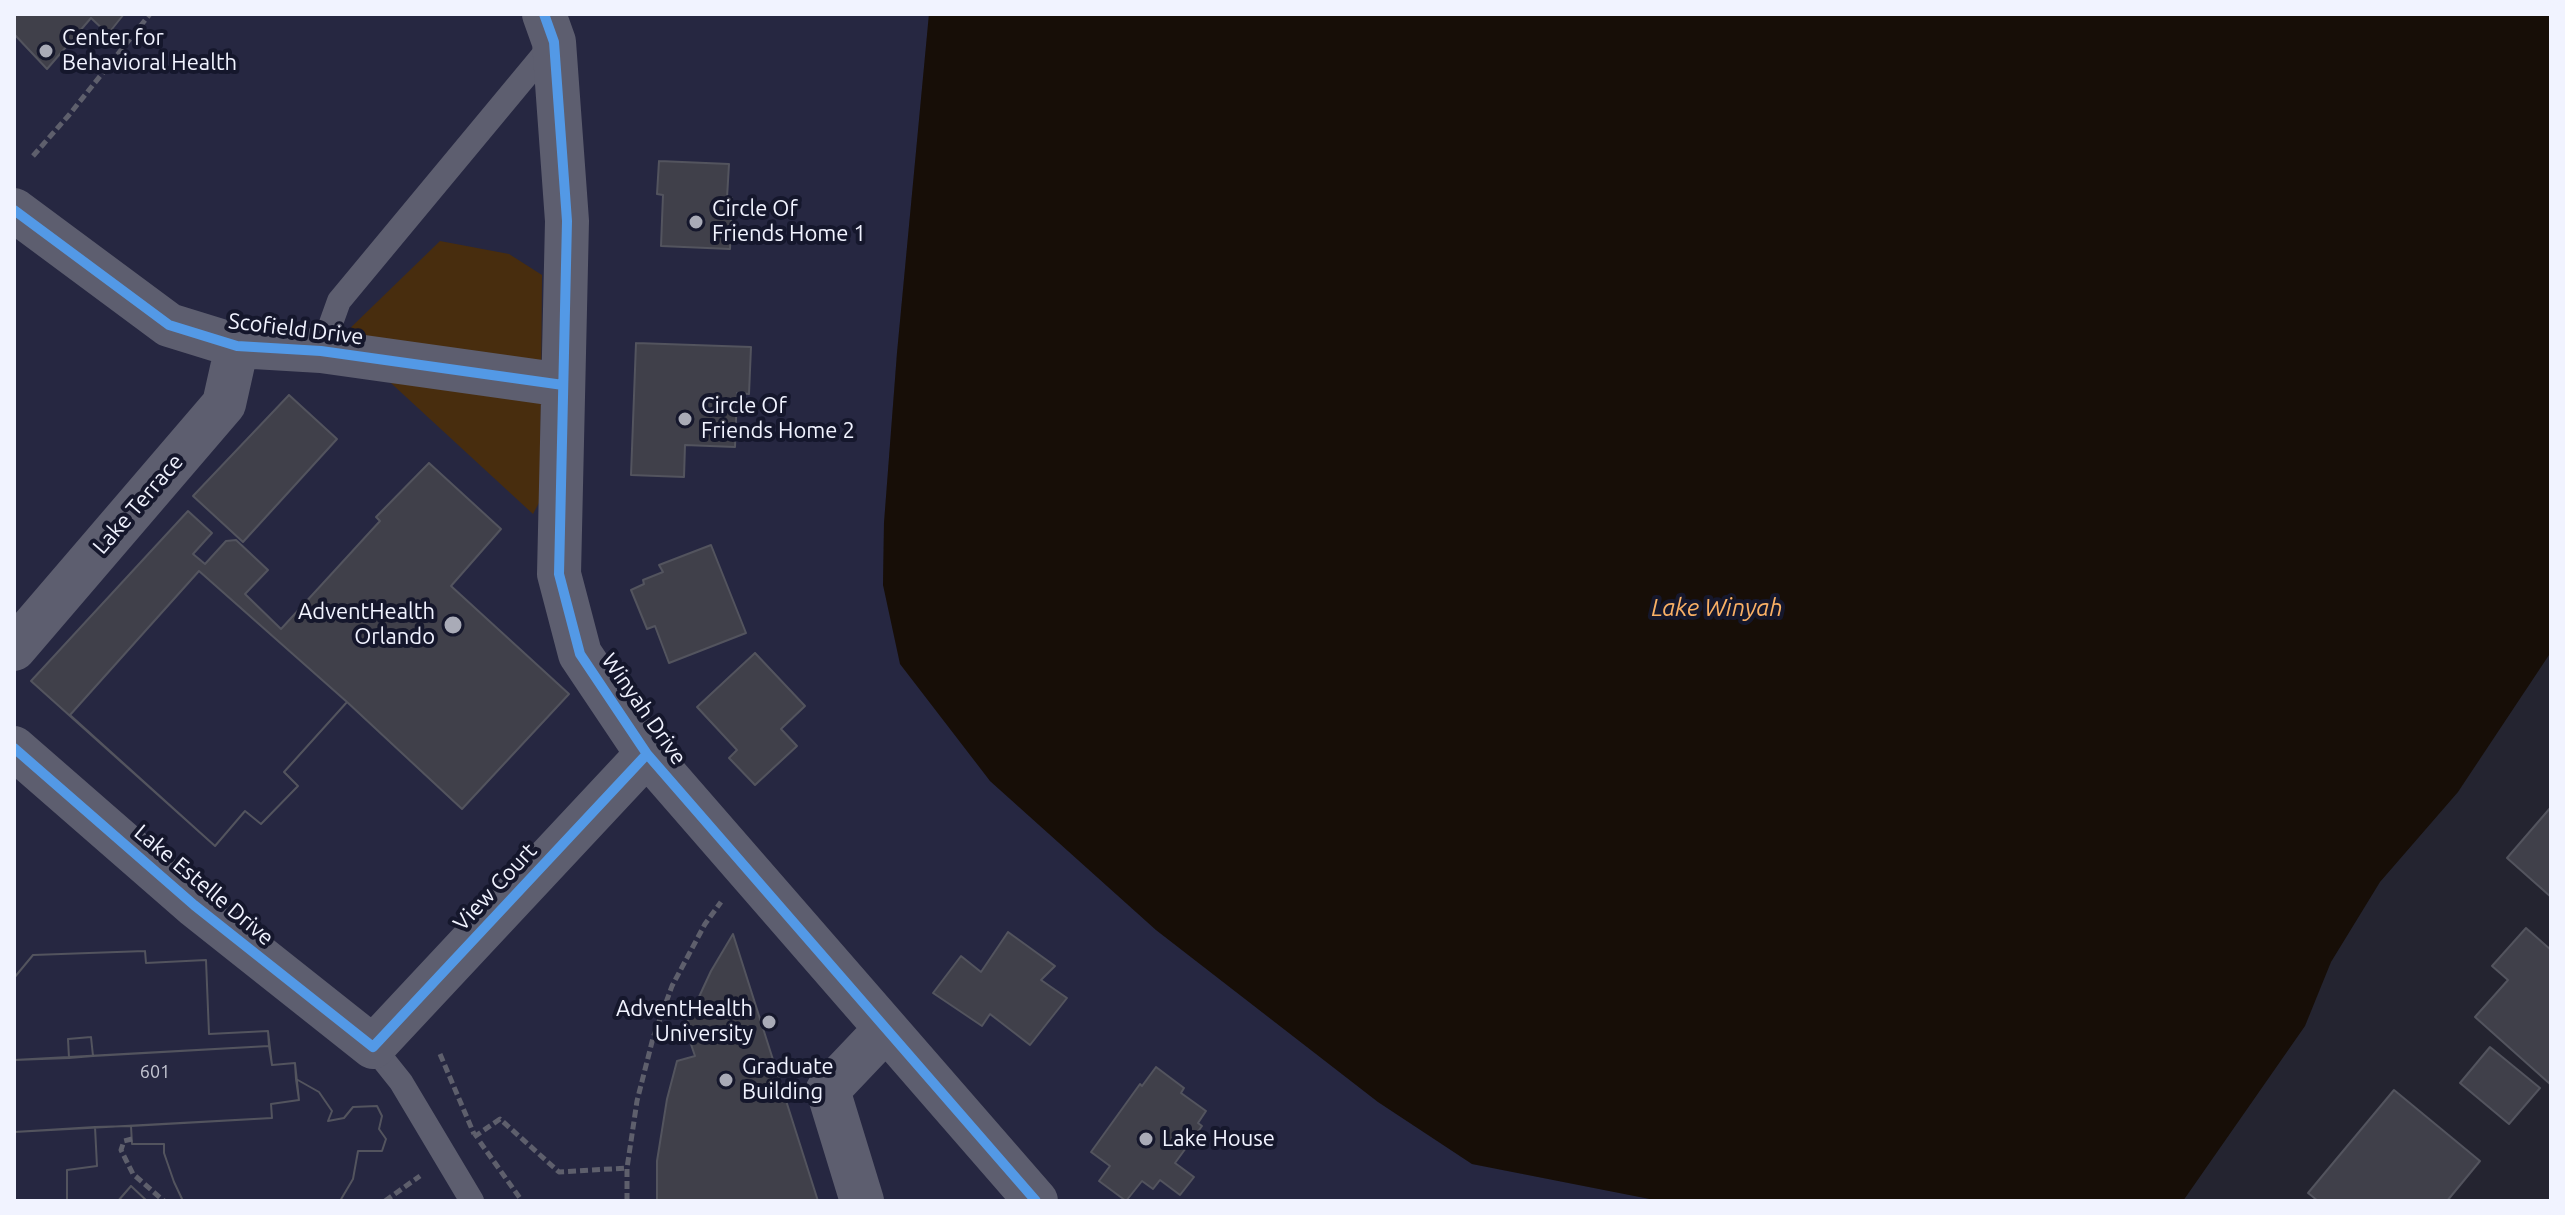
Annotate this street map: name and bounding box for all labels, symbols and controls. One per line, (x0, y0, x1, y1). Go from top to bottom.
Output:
place label: Center for Behavioral Health (62, 25, 237, 76)
marker: Center for Behavioral Health (37, 42, 55, 60)
place label: Circle Of Friends Home 1 (712, 196, 866, 248)
marker: Circle Of Friends Home 1 (687, 213, 705, 231)
street label: Scofield Drive (227, 308, 365, 350)
place label: Circle Of Friends Home 2 (701, 393, 855, 444)
marker: Circle Of Friends Home 2 (676, 410, 694, 428)
street label: Lake Terrace (87, 449, 189, 559)
water label: Lake Winyah (1651, 594, 1783, 622)
place label: AdventHealth Orlando (298, 599, 435, 650)
marker: AdventHealth Orlando (442, 614, 464, 636)
street label: Winyah Drive (596, 648, 692, 770)
street label: Lake Estelle Drive (129, 819, 279, 951)
street label: View Court (448, 838, 542, 936)
place label: AdventHealth University (616, 996, 753, 1048)
marker: AdventHealth University (760, 1013, 778, 1031)
place label: Graduate Building (742, 1054, 834, 1106)
house number: 601 (140, 1061, 170, 1083)
marker: Graduate Building (717, 1071, 735, 1089)
place label: Lake House (1162, 1126, 1275, 1152)
marker: Lake House (1137, 1130, 1155, 1148)

